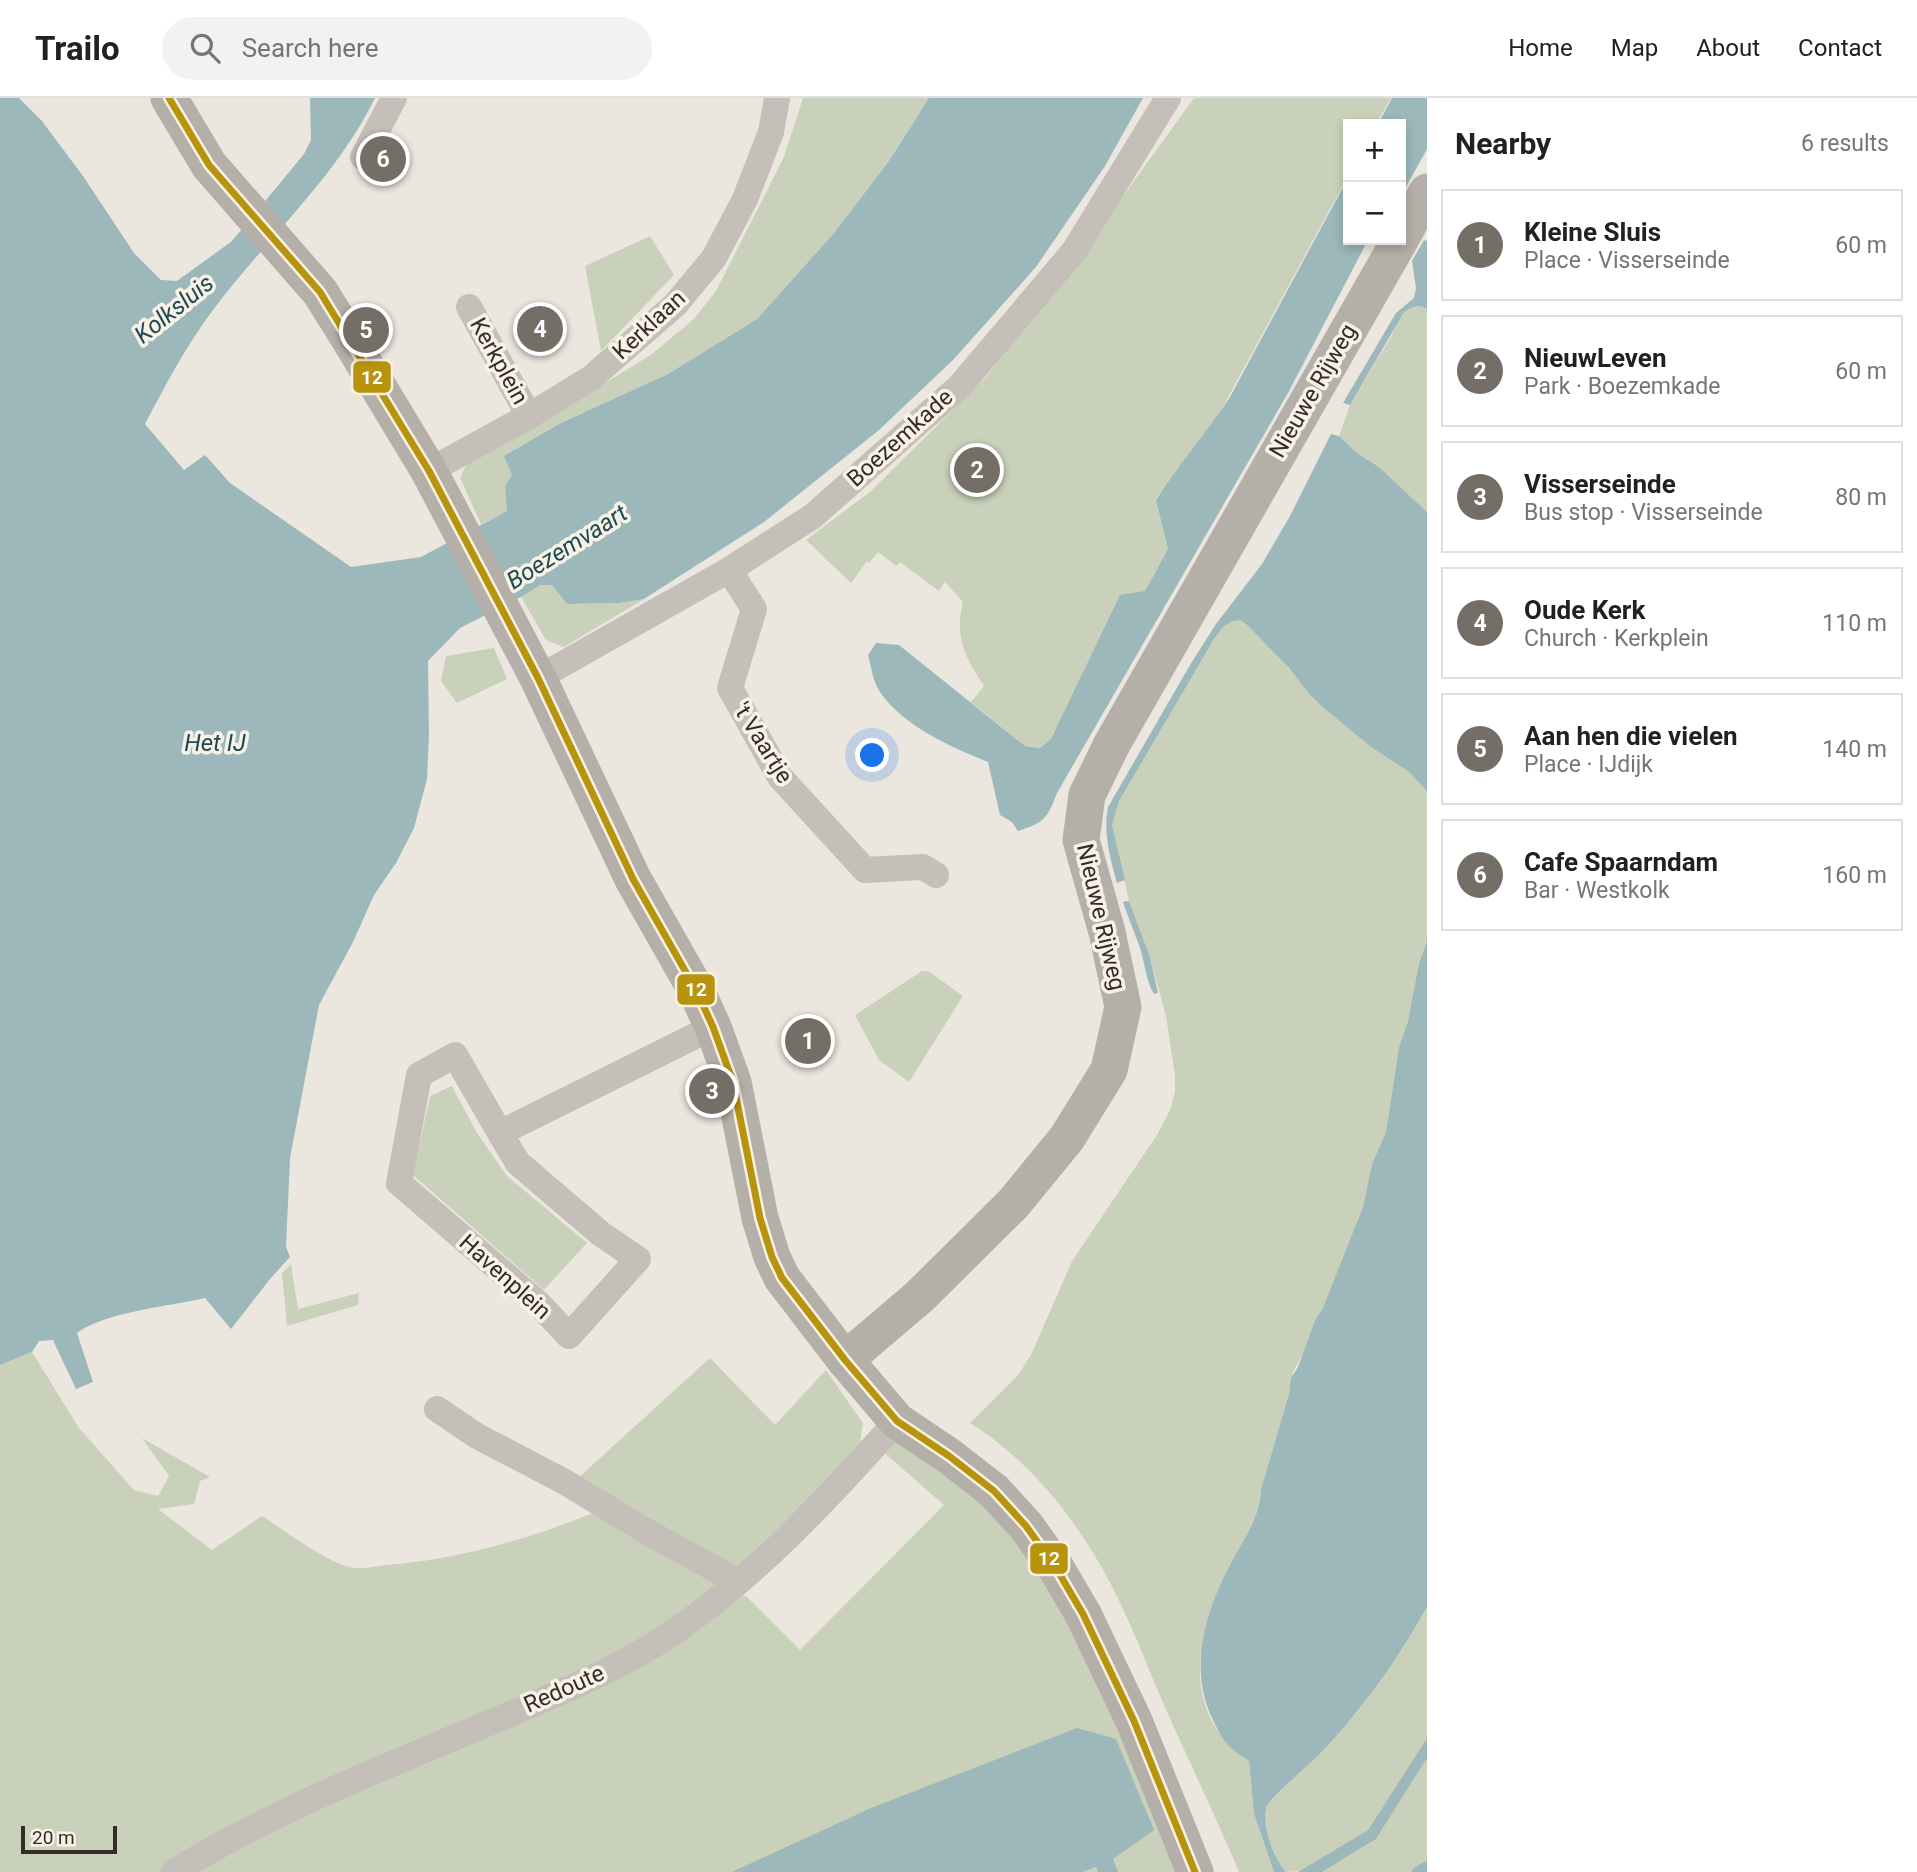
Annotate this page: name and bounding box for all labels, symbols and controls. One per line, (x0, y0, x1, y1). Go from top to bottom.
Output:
search box (162, 17, 652, 80)
text: Trailo (35, 29, 120, 68)
icon: search (186, 29, 224, 67)
text: Search here (242, 33, 378, 63)
text: Home (1508, 34, 1573, 62)
text: Map (1611, 34, 1658, 62)
text: About (1696, 34, 1760, 62)
text: Contact (1798, 34, 1882, 62)
map controls (1343, 119, 1406, 245)
button: + (1343, 119, 1406, 182)
text: Nearby (1455, 126, 1551, 161)
text: 6 results (1801, 130, 1889, 157)
pin: 6 (360, 133, 406, 185)
button: − (1343, 182, 1406, 245)
text: Kleine Sluis (1524, 217, 1661, 247)
text: 1 (1473, 232, 1487, 259)
text: 60 m (1835, 232, 1887, 259)
text: Place · Visserseinde (1524, 247, 1730, 274)
water label: Kolksluis (129, 269, 219, 349)
street label: Kerklaan (607, 285, 691, 365)
pin: 4 (517, 303, 563, 355)
pin: 5 (343, 304, 389, 356)
street label: Kerkplein (464, 313, 534, 409)
street label: Nieuwe Rijweg (1264, 319, 1362, 463)
text: NieuwLeven (1524, 343, 1666, 373)
text: 2 (1473, 358, 1487, 385)
text: 60 m (1835, 358, 1887, 385)
line badge: 12 (352, 360, 392, 394)
text: 12 (361, 366, 383, 389)
text: Park · Boezemkade (1524, 373, 1720, 400)
street label: Boezemkade (842, 384, 958, 492)
pin: 2 (954, 444, 1000, 496)
text: Visserseinde (1524, 469, 1676, 499)
text: 3 (1473, 484, 1487, 511)
text: 80 m (1835, 484, 1887, 511)
water label: Boezemvaart (502, 499, 633, 595)
text: Bus stop · Visserseinde (1524, 499, 1763, 526)
text: Oude Kerk (1524, 595, 1645, 625)
text: 4 (1473, 610, 1487, 637)
text: 110 m (1822, 610, 1887, 637)
text: Church · Kerkplein (1524, 625, 1709, 652)
street label: 't Vaartje (728, 698, 798, 788)
text: Aan hen die vielen (1524, 721, 1738, 751)
water label: Het IJ (184, 729, 246, 757)
text: 5 (1473, 736, 1487, 763)
text: 140 m (1822, 736, 1887, 763)
your location (855, 738, 889, 772)
text: Place · IJdijk (1524, 751, 1653, 778)
street label: Nieuwe Rijweg (1071, 841, 1131, 993)
text: Cafe Spaarndam (1524, 847, 1718, 877)
text: 6 (1473, 862, 1487, 889)
text: 160 m (1822, 862, 1887, 889)
text: Bar · Westkolk (1524, 877, 1670, 904)
line badge: 12 (676, 973, 716, 1006)
text: 12 (685, 978, 707, 1001)
pin: 1 (785, 1015, 831, 1067)
pin: 3 (689, 1065, 735, 1117)
street label: Havenplein (454, 1229, 556, 1325)
line badge: 12 (1029, 1542, 1069, 1575)
text: 12 (1038, 1547, 1060, 1570)
street label: Redoute (520, 1659, 608, 1719)
scale bar (21, 1823, 117, 1855)
text: 20 m (32, 1826, 75, 1849)

